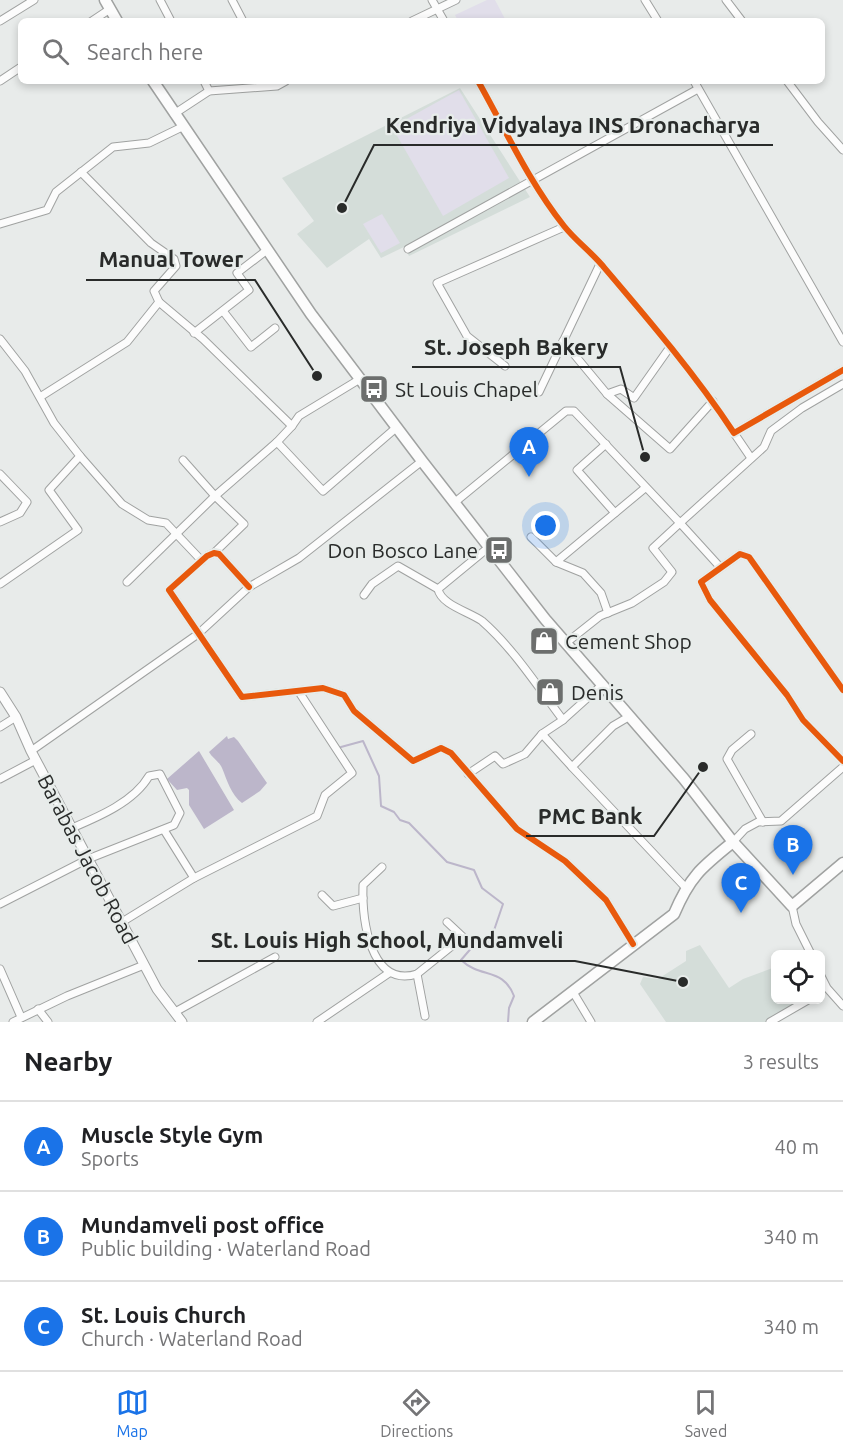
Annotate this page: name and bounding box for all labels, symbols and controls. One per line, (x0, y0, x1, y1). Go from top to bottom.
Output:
search box (18, 18, 825, 84)
icon: search (39, 35, 72, 68)
text: Search here (87, 39, 203, 64)
callout: Kendriya Vidyalaya INS Dronacharya (374, 105, 773, 145)
text: Kendriya Vidyalaya INS Dronacharya (386, 112, 760, 137)
callout: Manual Tower (86, 240, 255, 280)
text: Manual Tower (99, 246, 243, 271)
callout: St. Joseph Bakery (412, 327, 620, 367)
text: St. Joseph Bakery (424, 334, 608, 359)
bus stop icon: St Louis Chapel (358, 373, 390, 405)
place label: St Louis Chapel (395, 377, 538, 401)
pin: A (510, 428, 548, 477)
your location (531, 511, 560, 540)
bus stop icon: Don Bosco Lane (483, 534, 515, 566)
place label: Don Bosco Lane (327, 538, 478, 562)
shop icon: Cement Shop (528, 625, 560, 657)
place label: Cement Shop (565, 629, 692, 653)
shop icon: Denis (534, 676, 566, 708)
place label: Denis (571, 680, 624, 704)
street label: Barabas Jacob Road (33, 770, 143, 948)
callout: PMC Bank (526, 796, 654, 836)
text: PMC Bank (538, 803, 643, 828)
pin: B (774, 826, 812, 875)
pin: C (722, 864, 760, 913)
callout: St. Louis High School, Mundamveli (198, 921, 575, 961)
text: St. Louis High School, Mundamveli (211, 927, 563, 952)
map controls (771, 950, 825, 1004)
button: locate (771, 950, 825, 1004)
text: Nearby (24, 1047, 112, 1076)
text: 3 results (743, 1050, 819, 1073)
text: Muscle Style Gym (81, 1122, 263, 1147)
text: A (36, 1135, 51, 1158)
text: 40 m (775, 1135, 819, 1158)
text: Sports (81, 1147, 139, 1170)
text: Mundamveli post office (81, 1212, 325, 1237)
text: B (37, 1225, 50, 1248)
text: 340 m (763, 1225, 819, 1248)
text: Public building · Waterland Road (81, 1237, 371, 1260)
text: St. Louis Church (81, 1302, 246, 1327)
text: C (37, 1315, 50, 1338)
text: 340 m (763, 1315, 819, 1338)
text: Church · Waterland Road (81, 1327, 303, 1350)
tab: Map (116, 1386, 149, 1440)
tab: Directions (380, 1386, 453, 1440)
tab: Saved (685, 1386, 727, 1440)

